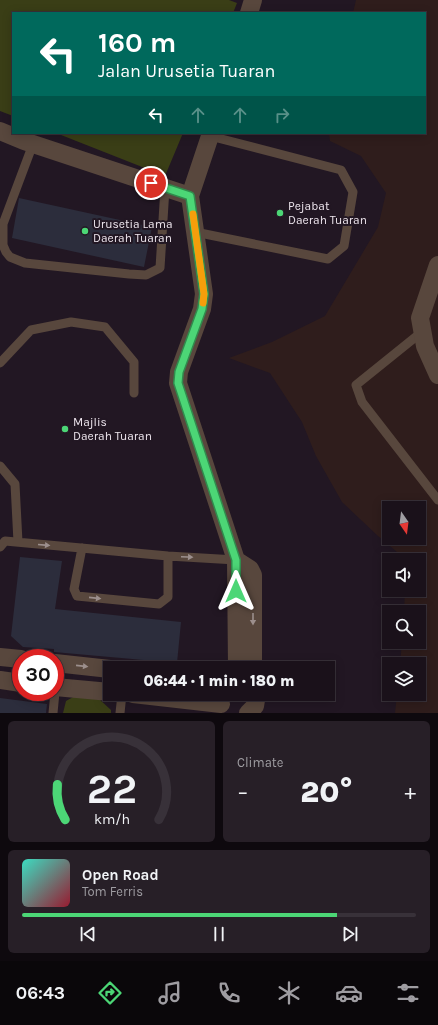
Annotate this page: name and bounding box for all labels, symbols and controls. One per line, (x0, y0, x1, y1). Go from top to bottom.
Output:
text: 160 m (98, 26, 176, 59)
icon: left (32, 28, 84, 80)
text: Jalan Urusetia Tuaran (98, 60, 275, 82)
icon: left (145, 104, 167, 126)
icon: ahead (187, 104, 209, 126)
icon: ahead (229, 104, 251, 126)
icon: right (271, 104, 293, 126)
pin (134, 166, 168, 200)
icon: arrive (140, 172, 162, 194)
place label: Pejabat Daerah Tuaran (288, 199, 367, 227)
marker: Pejabat Daerah Tuaran (275, 208, 285, 218)
place label: Urusetia Lama Daerah Tuaran (93, 217, 173, 245)
marker: Urusetia Lama Daerah Tuaran (80, 226, 90, 236)
place label: Majlis Daerah Tuaran (73, 415, 152, 443)
marker: Majlis Daerah Tuaran (60, 424, 70, 434)
north arrow (382, 501, 426, 545)
map controls (382, 501, 426, 701)
one-way arrow (38, 541, 50, 548)
button: sound (382, 553, 426, 597)
one-way arrow (181, 554, 193, 561)
position arrow (215, 570, 257, 612)
one-way arrow (89, 594, 101, 601)
button: search (382, 605, 426, 649)
one-way arrow (250, 613, 256, 626)
speed limit sign: 30 (12, 649, 64, 701)
button: layers (382, 657, 426, 701)
one-way arrow (76, 663, 89, 669)
text: 06:44 · 1 min · 180 m (143, 672, 295, 690)
text: Climate (237, 755, 283, 770)
text: 22 (86, 764, 137, 812)
text: 20° (300, 774, 353, 810)
text: − (237, 779, 249, 805)
text: + (404, 779, 416, 805)
text: km/h (93, 810, 130, 827)
text: Open Road (82, 866, 159, 884)
text: Tom Ferris (82, 884, 143, 899)
icon: previous (77, 923, 99, 945)
icon: pause (208, 923, 230, 945)
icon: next (339, 923, 361, 945)
icon: directions (96, 979, 124, 1007)
icon: music (156, 979, 184, 1007)
icon: phone (215, 979, 243, 1007)
icon: climate (275, 979, 303, 1007)
icon: car (335, 979, 363, 1007)
icon: filters (394, 979, 422, 1007)
text: 06:43 (16, 982, 65, 1004)

